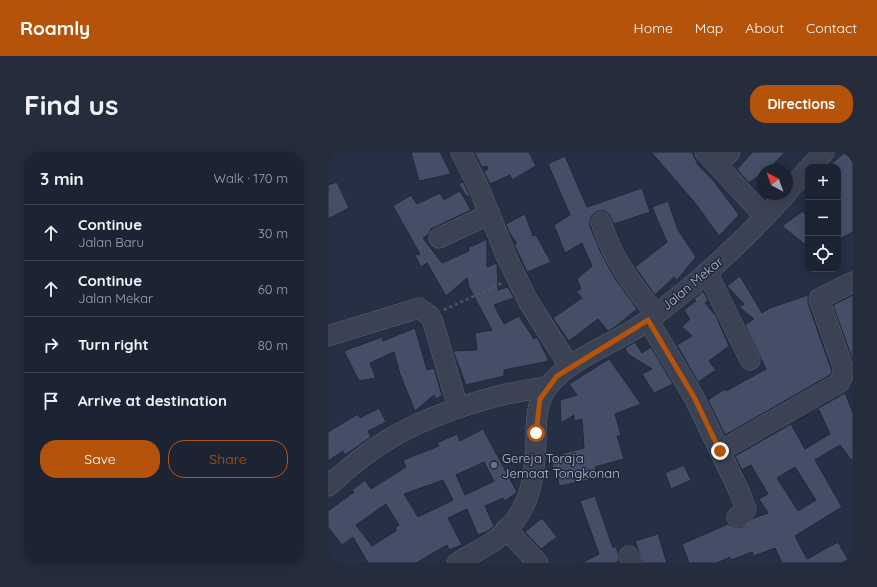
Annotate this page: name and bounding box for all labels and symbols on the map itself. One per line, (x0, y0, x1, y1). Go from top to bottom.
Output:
north arrow (757, 164, 793, 200)
street label: Jalan Mekar (658, 253, 726, 313)
route start (527, 424, 545, 442)
route end (711, 442, 729, 460)
place label: Gereja Toraja Jemaat Tongkonan (502, 450, 620, 481)
marker: Gereja Toraja Jemaat Tongkonan (489, 460, 499, 470)

